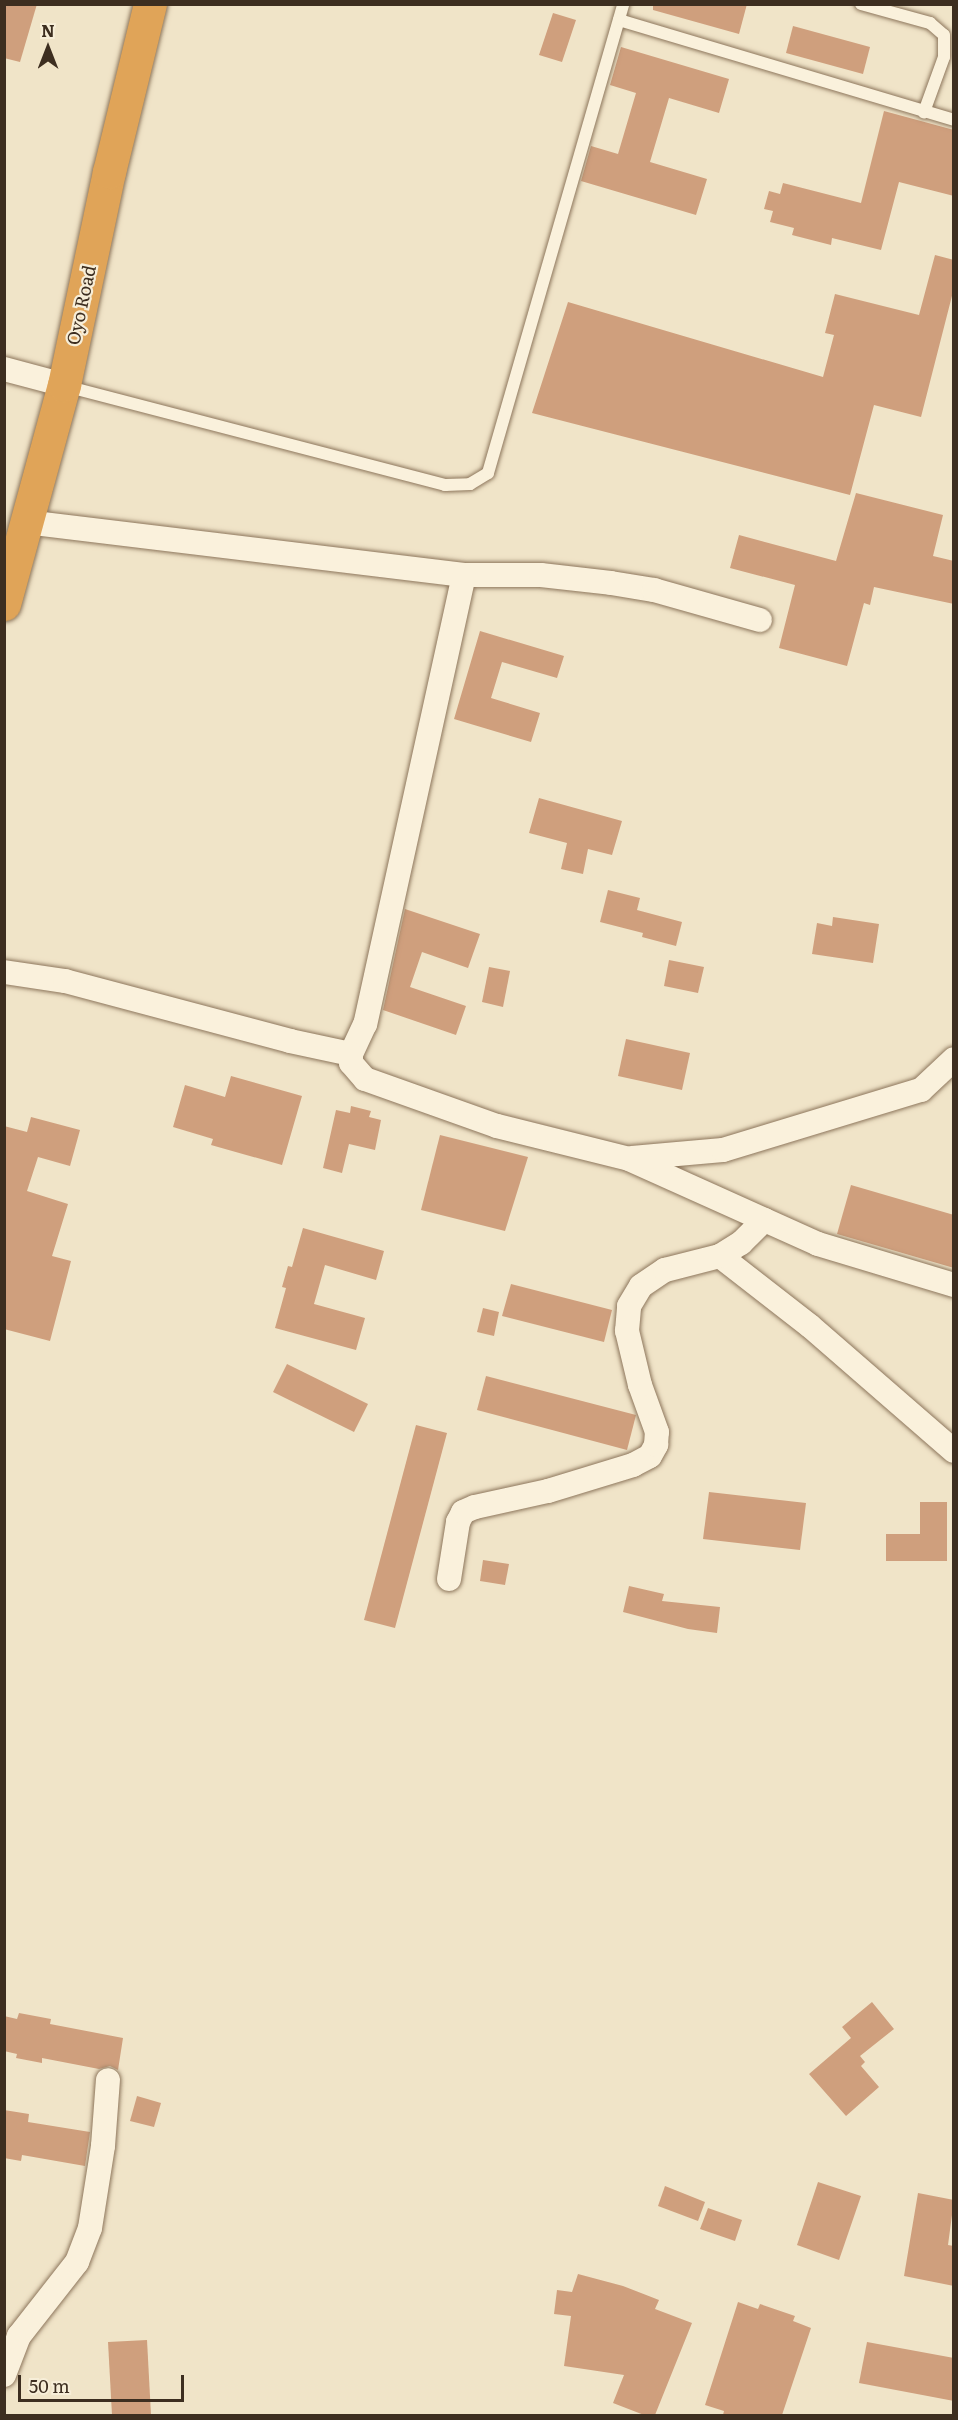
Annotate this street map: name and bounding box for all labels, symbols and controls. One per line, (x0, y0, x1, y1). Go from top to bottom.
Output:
north arrow (18, 18, 78, 78)
text: N (41, 18, 55, 42)
street label: Oyo Road (62, 263, 100, 347)
scale bar (21, 2363, 188, 2401)
text: 50 m (29, 2372, 70, 2399)

